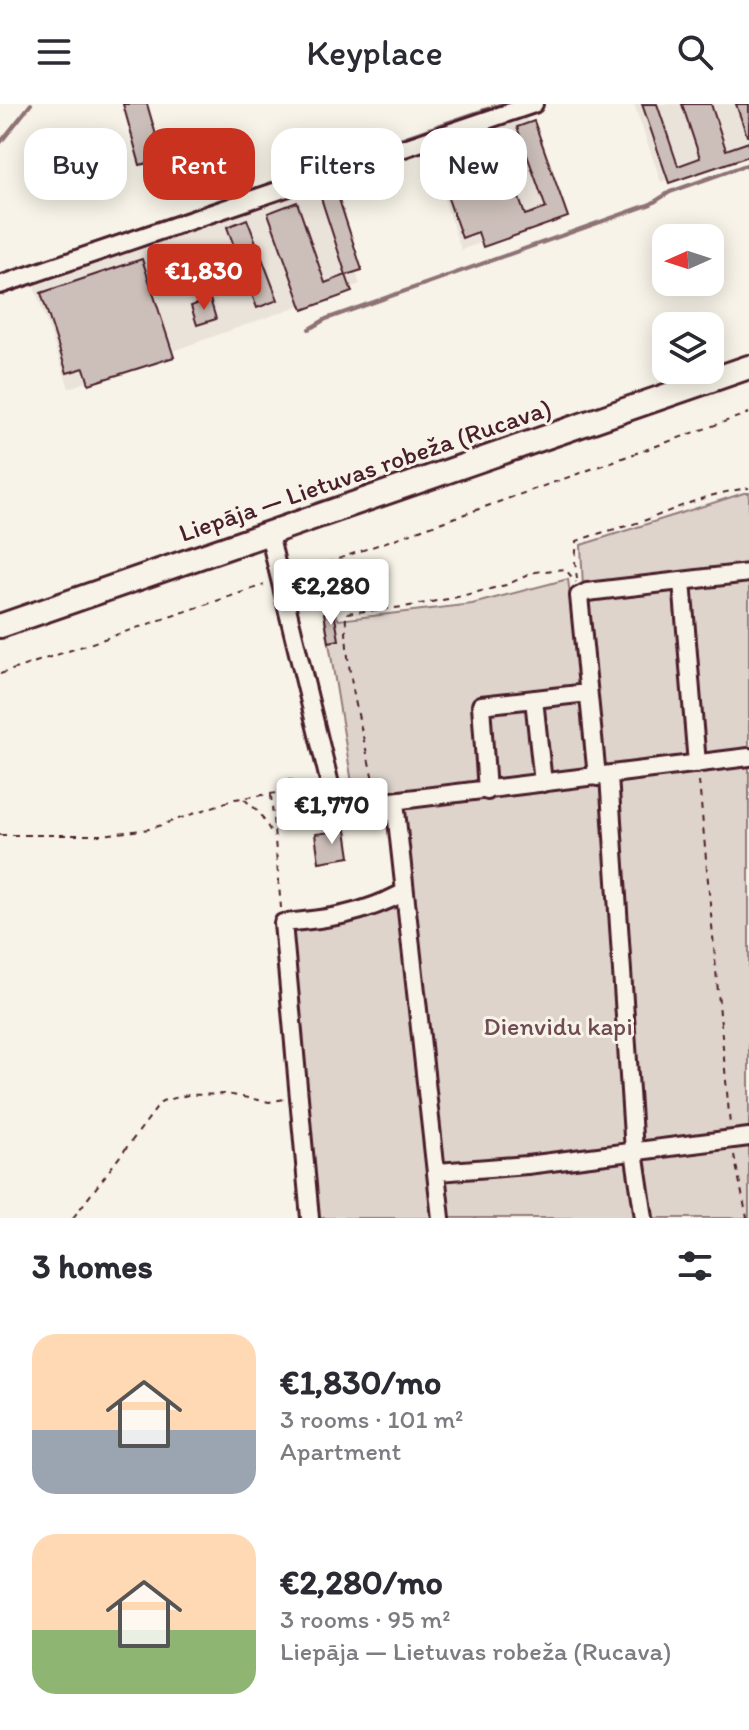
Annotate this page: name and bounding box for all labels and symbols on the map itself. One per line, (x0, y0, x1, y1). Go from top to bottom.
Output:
north arrow (652, 224, 724, 296)
pin: €1,830 (139, 244, 269, 312)
street label: Liepāja — Lietuvas robeža (Rucava) (175, 391, 555, 549)
pin: €2,280 (266, 559, 396, 627)
pin: €1,770 (267, 778, 397, 846)
park label: Dienvidu kapi (483, 1010, 633, 1042)

